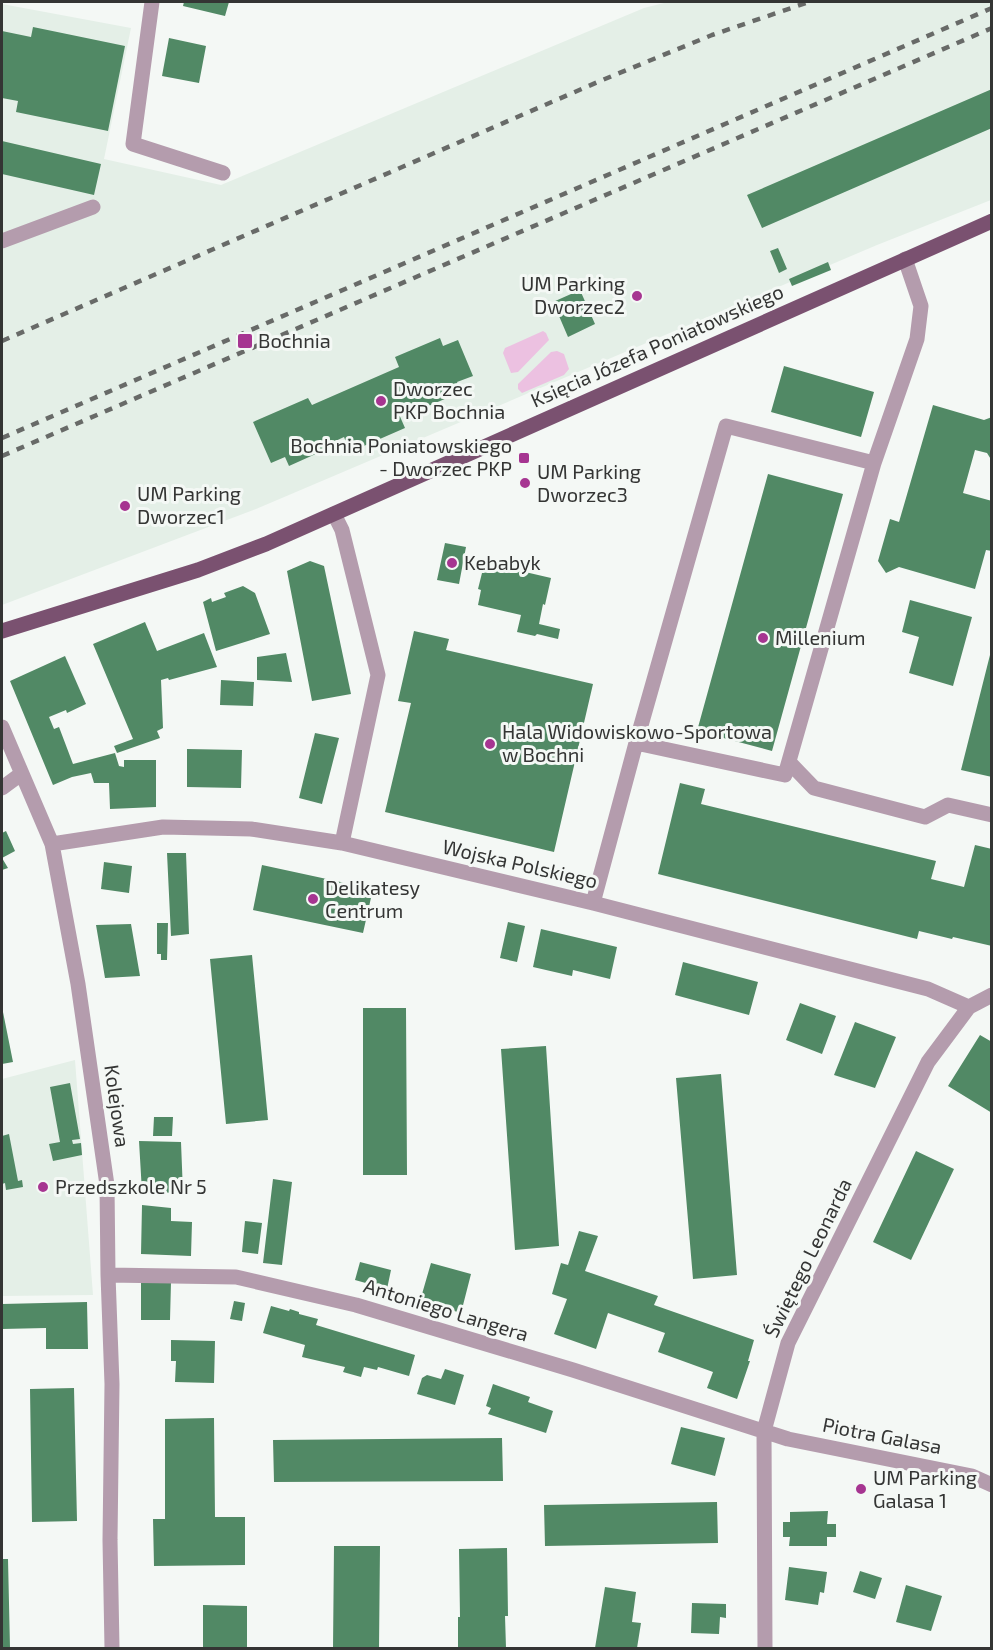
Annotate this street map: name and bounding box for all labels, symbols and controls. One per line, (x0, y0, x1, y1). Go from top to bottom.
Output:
place label: UM Parking Dworzec2 (521, 271, 625, 318)
street label: Księcia Józefa Poniatowskiego (527, 278, 787, 412)
marker: UM Parking Dworzec2 (630, 289, 644, 303)
place label: Bochnia (258, 328, 331, 352)
marker: Bochnia (236, 332, 254, 350)
place label: Dworzec PKP Bochnia (393, 376, 505, 423)
marker: Dworzec PKP Bochnia (374, 394, 388, 408)
place label: Bochnia Poniatowskiego - Dworzec PKP (290, 433, 512, 480)
marker: Bochnia Poniatowskiego - Dworzec PKP (517, 451, 531, 465)
place label: UM Parking Dworzec3 (537, 459, 641, 506)
marker: UM Parking Dworzec3 (518, 476, 532, 490)
place label: UM Parking Dworzec1 (137, 481, 241, 528)
marker: UM Parking Dworzec1 (118, 499, 132, 513)
place label: Kebabyk (464, 550, 541, 574)
marker: Kebabyk (445, 556, 459, 570)
place label: Millenium (775, 625, 866, 649)
marker: Millenium (756, 631, 770, 645)
place label: Hala Widowiskowo-Sportowa w Bochni (502, 719, 772, 766)
marker: Hala Widowiskowo-Sportowa w Bochni (483, 737, 497, 751)
street label: Wojska Polskiego (440, 834, 600, 893)
place label: Delikatesy Centrum (325, 875, 421, 922)
marker: Delikatesy Centrum (306, 892, 320, 906)
street label: Kolejowa (100, 1063, 136, 1149)
place label: Przedszkole Nr 5 (55, 1174, 207, 1198)
street label: Świętego Leonarda (758, 1174, 856, 1341)
marker: Przedszkole Nr 5 (36, 1180, 50, 1194)
street label: Antoniego Langera (361, 1273, 532, 1346)
street label: Piotra Galasa (821, 1412, 944, 1458)
place label: UM Parking Galasa 1 (873, 1465, 977, 1512)
marker: UM Parking Galasa 1 (854, 1482, 868, 1496)

